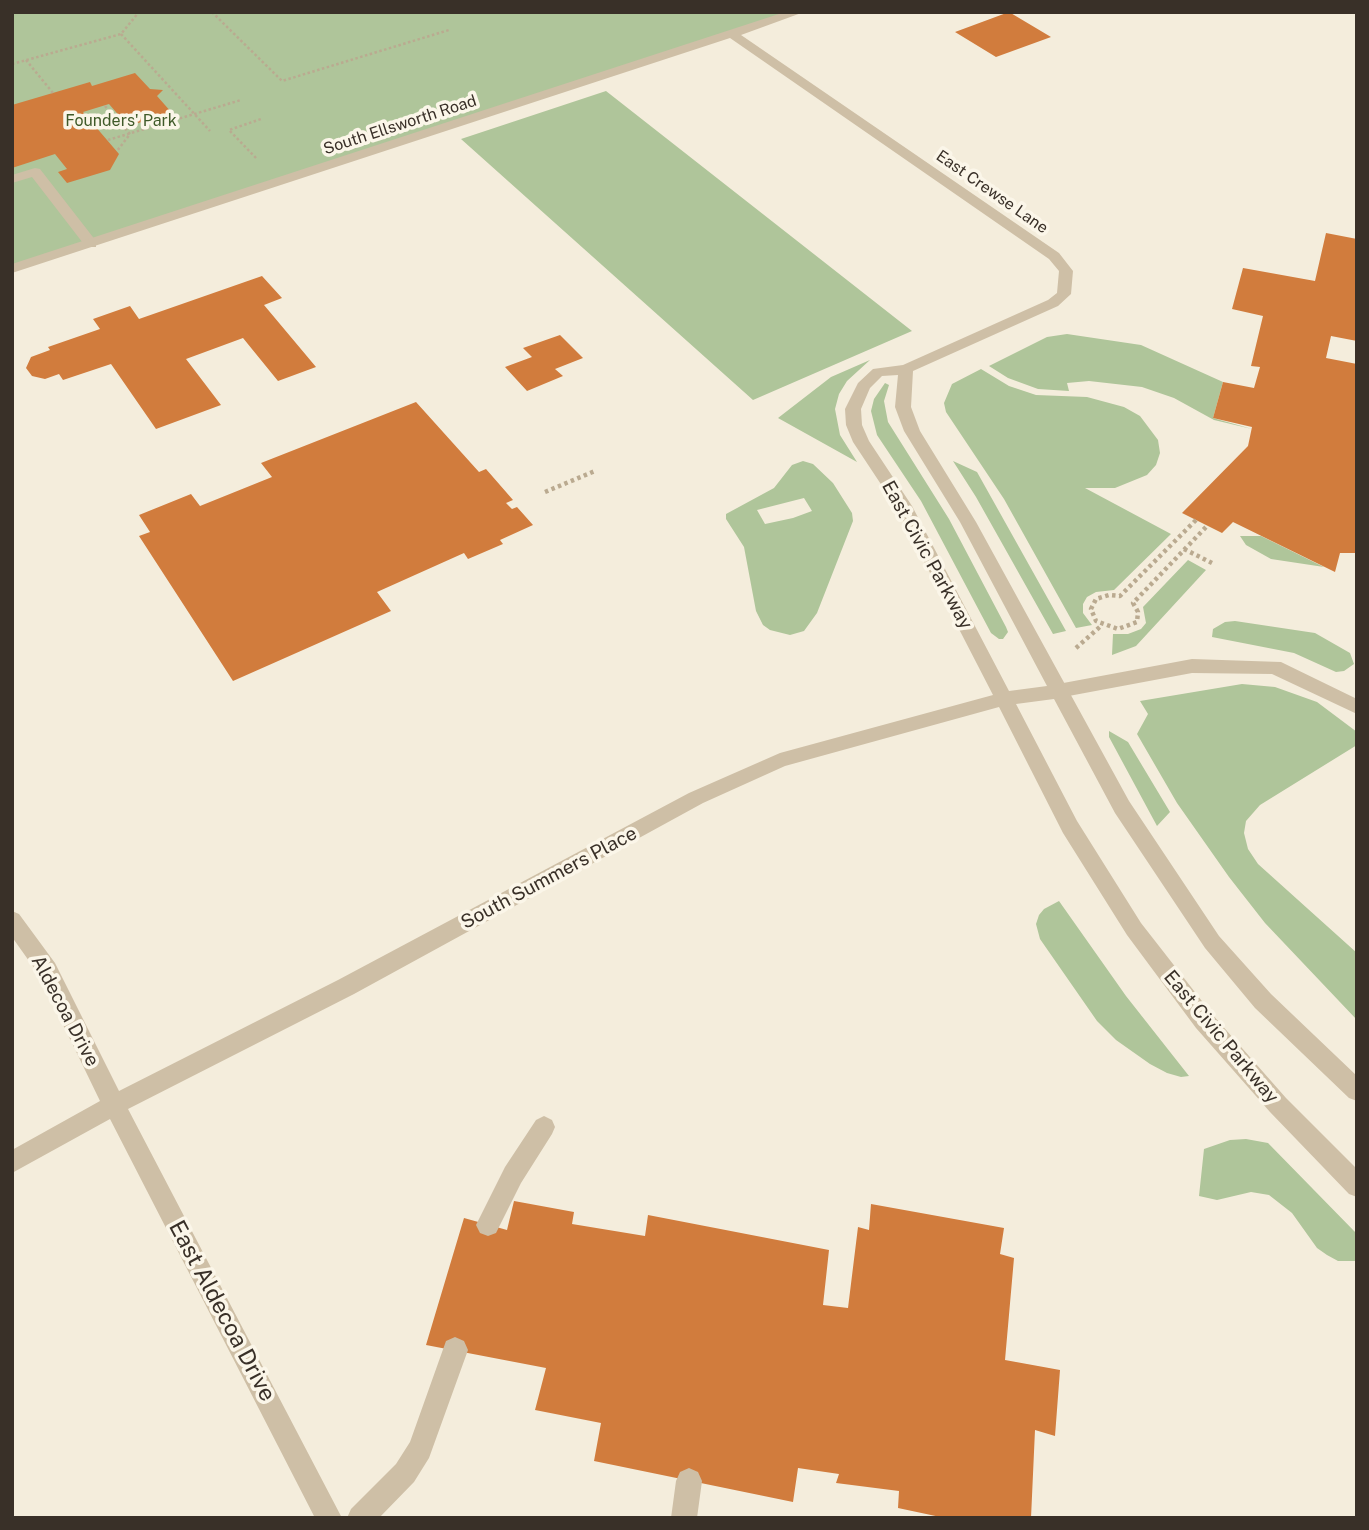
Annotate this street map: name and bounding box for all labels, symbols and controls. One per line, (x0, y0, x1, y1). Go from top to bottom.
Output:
street label: South Ellsworth Road (321, 91, 479, 159)
park label: Founders' Park (65, 111, 177, 131)
street label: East Crewse Lane (932, 146, 1052, 238)
street label: East Civic Parkway (877, 477, 977, 633)
street label: South Summers Place (457, 822, 641, 934)
street label: Aldecoa Drive (26, 952, 104, 1070)
street label: East Civic Parkway (1159, 966, 1283, 1108)
street label: East Aldecoa Drive (163, 1216, 281, 1406)

